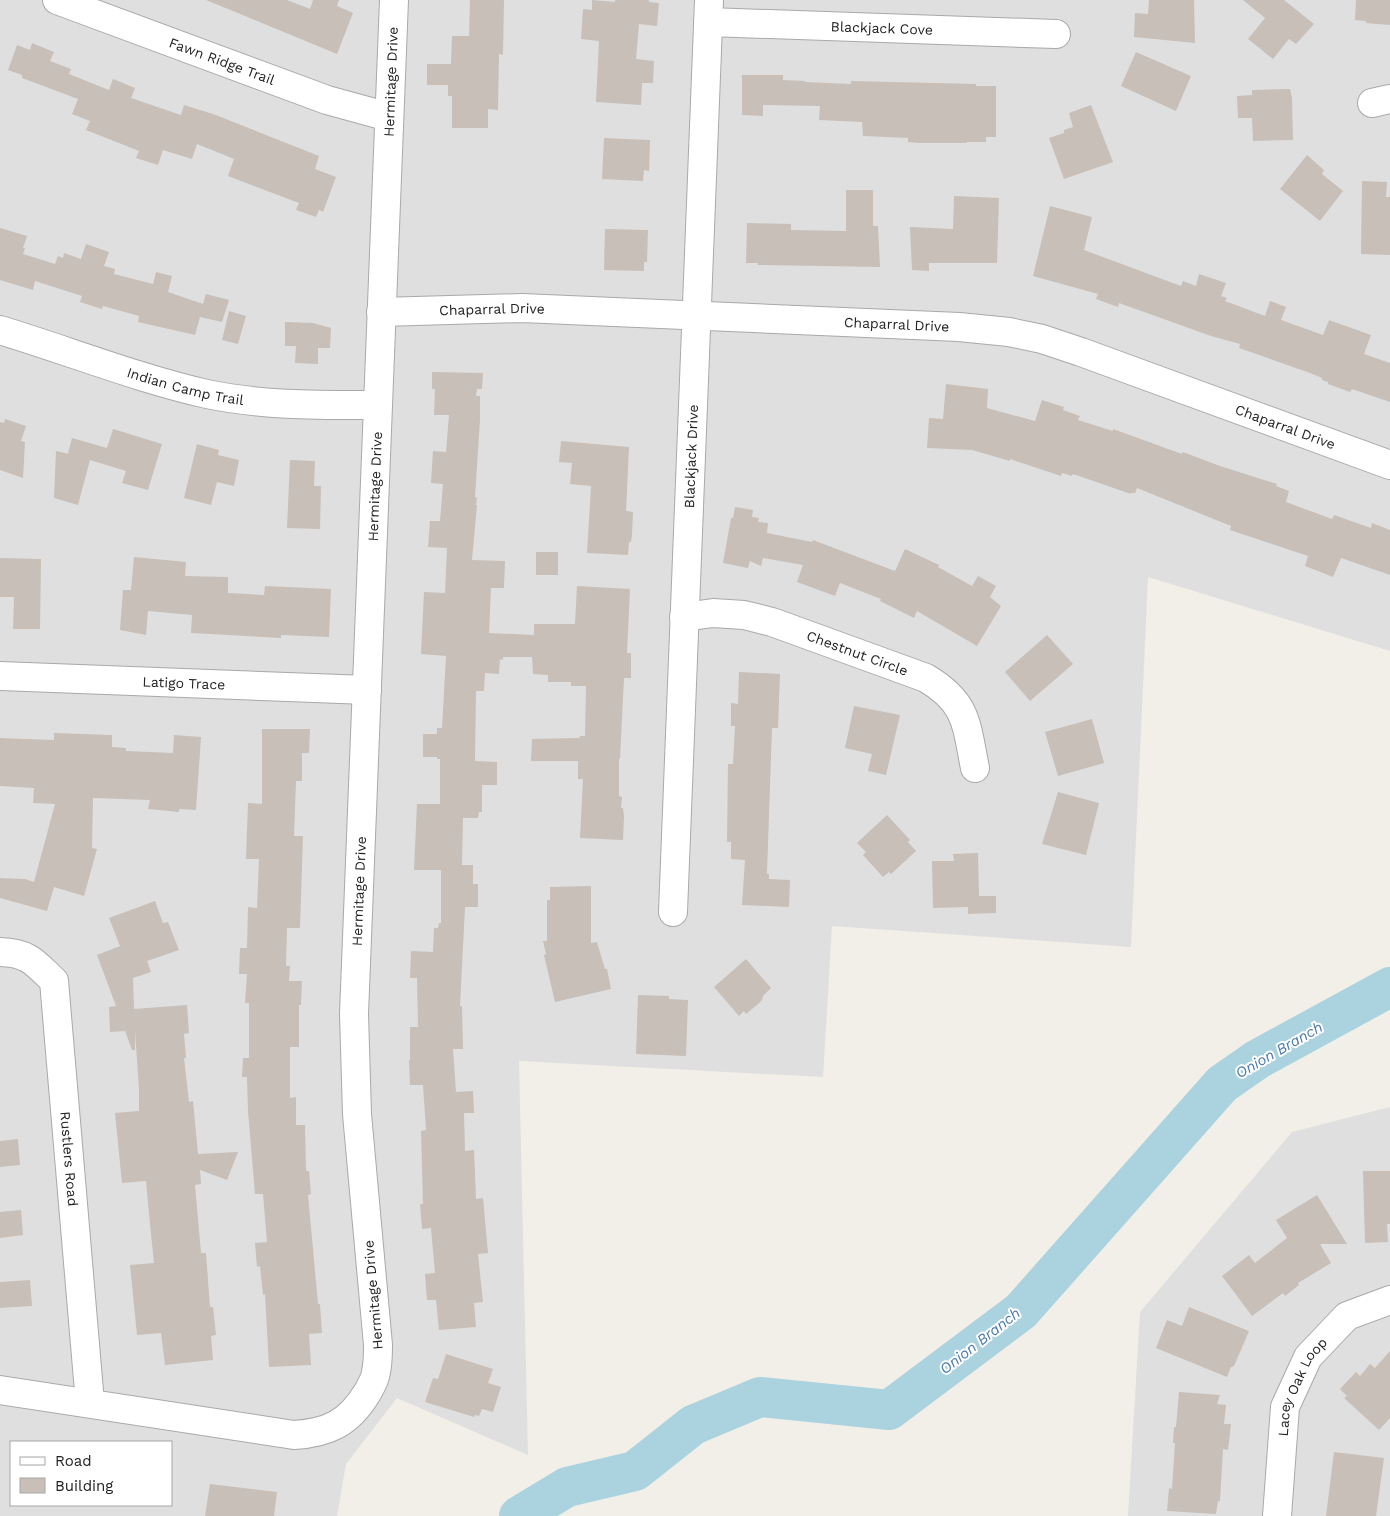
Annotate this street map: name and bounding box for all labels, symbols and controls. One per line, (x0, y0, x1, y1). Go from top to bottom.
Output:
street label: Blackjack Cove (830, 18, 933, 38)
street label: Hermitage Drive (381, 26, 401, 137)
street label: Fawn Ridge Trail (167, 34, 278, 88)
street label: Chaparral Drive (439, 300, 545, 318)
street label: Chaparral Drive (844, 314, 950, 335)
street label: Indian Camp Trail (125, 364, 245, 408)
street label: Chaparral Drive (1233, 401, 1338, 452)
street label: Blackjack Drive (681, 404, 701, 509)
street label: Hermitage Drive (365, 431, 385, 542)
street label: Chestnut Circle (804, 627, 910, 679)
street label: Latigo Trace (142, 673, 226, 693)
street label: Hermitage Drive (349, 836, 369, 946)
water label: Onion Branch (1232, 1018, 1326, 1082)
street label: Rustlers Road (57, 1111, 81, 1207)
street label: Hermitage Drive (360, 1240, 386, 1350)
water label: Onion Branch (936, 1304, 1024, 1378)
street label: Lacey Oak Loop (1275, 1334, 1330, 1437)
legend (10, 1441, 172, 1506)
text: Road (55, 1452, 92, 1470)
text: Building (55, 1477, 113, 1495)

